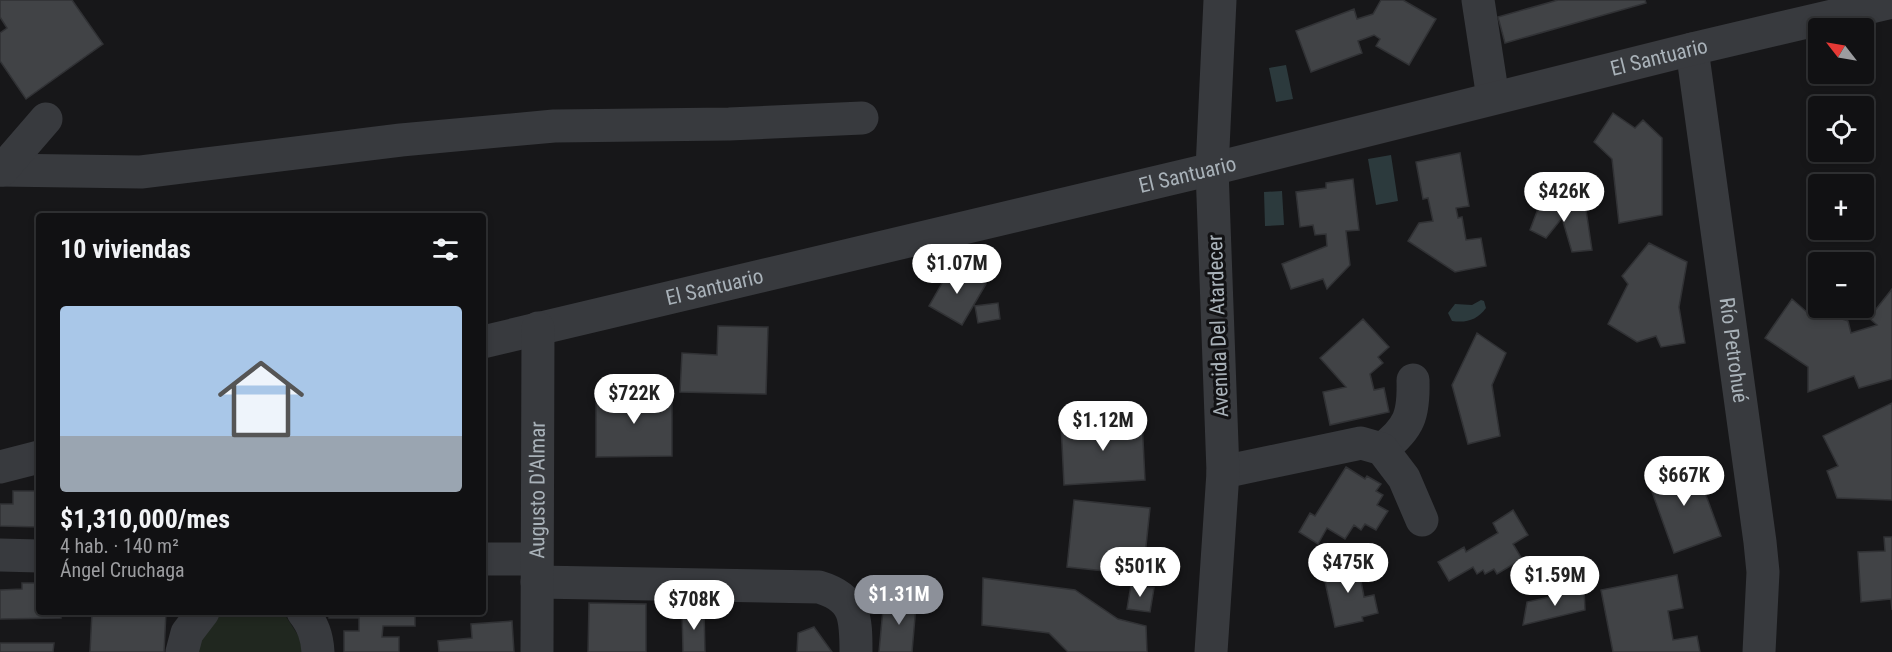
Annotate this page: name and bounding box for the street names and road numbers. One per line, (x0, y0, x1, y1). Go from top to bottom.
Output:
street label: El Santuario (1608, 34, 1710, 81)
street label: El Santuario (1136, 151, 1239, 198)
street label: Avenida Del Atardecer (1203, 234, 1233, 418)
street label: El Santuario (663, 264, 766, 310)
street label: Río Petrohué (1714, 296, 1753, 404)
street label: Augusto D'Almar (525, 421, 550, 559)

